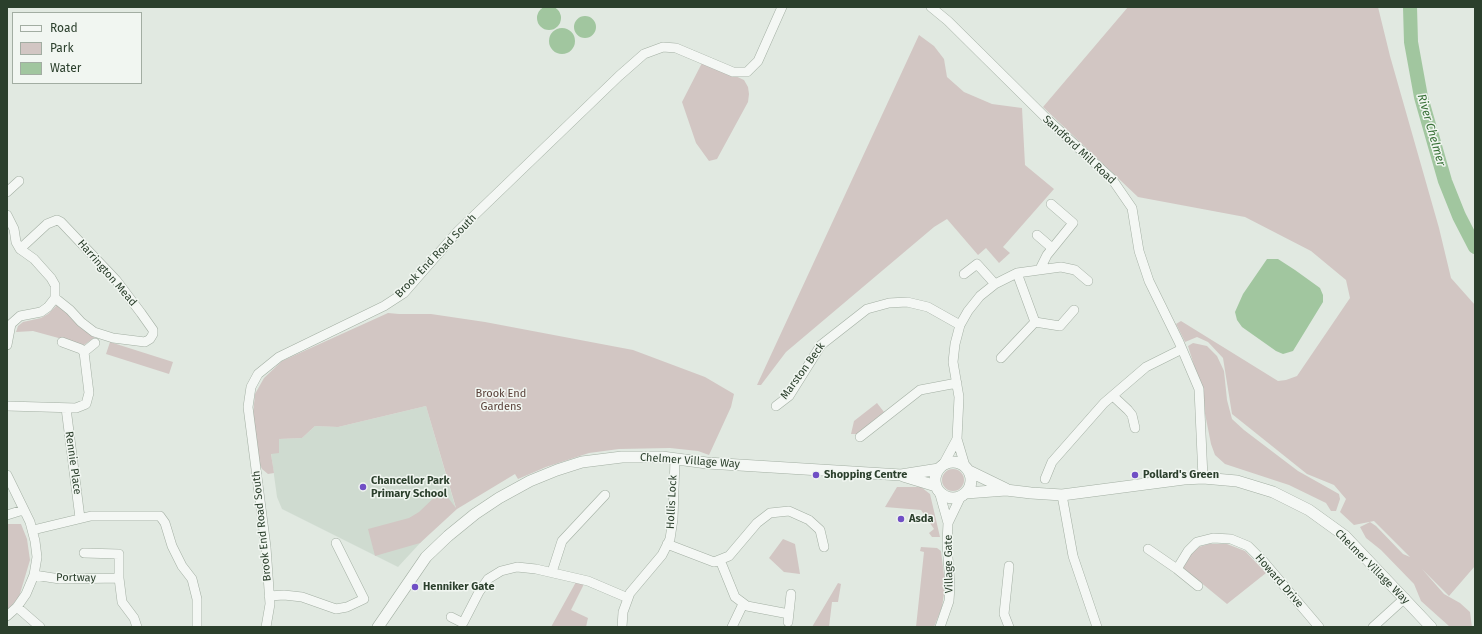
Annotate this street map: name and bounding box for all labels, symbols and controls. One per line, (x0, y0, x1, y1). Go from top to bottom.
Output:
legend (12, 12, 142, 84)
text: Road (50, 21, 78, 35)
text: Park (50, 41, 74, 55)
text: Water (50, 61, 81, 75)
water label: River Chelmer (1414, 92, 1448, 168)
street label: Sandford Mill Road (1040, 113, 1118, 187)
street label: Brook End Road South (393, 211, 479, 301)
street label: Harrington Mead (75, 237, 139, 309)
street label: Marston Beck (778, 340, 828, 402)
park label: Brook End Gardens (476, 387, 526, 413)
street label: Rennie Place (62, 430, 84, 496)
street label: Chelmer Village Way (640, 451, 740, 471)
place label: Shopping Centre (824, 468, 907, 482)
place label: Pollard's Green (1143, 468, 1219, 482)
street label: Brook End Road South (250, 470, 274, 582)
marker: Shopping Centre (811, 470, 821, 480)
marker: Pollard's Green (1130, 470, 1140, 480)
place label: Chancellor Park Primary School (371, 474, 450, 500)
street label: Hollis Lock (664, 475, 680, 529)
marker: Chancellor Park Primary School (358, 482, 368, 492)
place label: Asda (909, 512, 933, 526)
marker: Asda (896, 514, 906, 524)
street label: Chelmer Village Way (1332, 527, 1412, 607)
street label: Village Gate (942, 535, 956, 593)
street label: Howard Drive (1252, 551, 1306, 611)
street label: Portway (56, 571, 96, 585)
place label: Henniker Gate (423, 580, 494, 594)
marker: Henniker Gate (410, 582, 420, 592)

